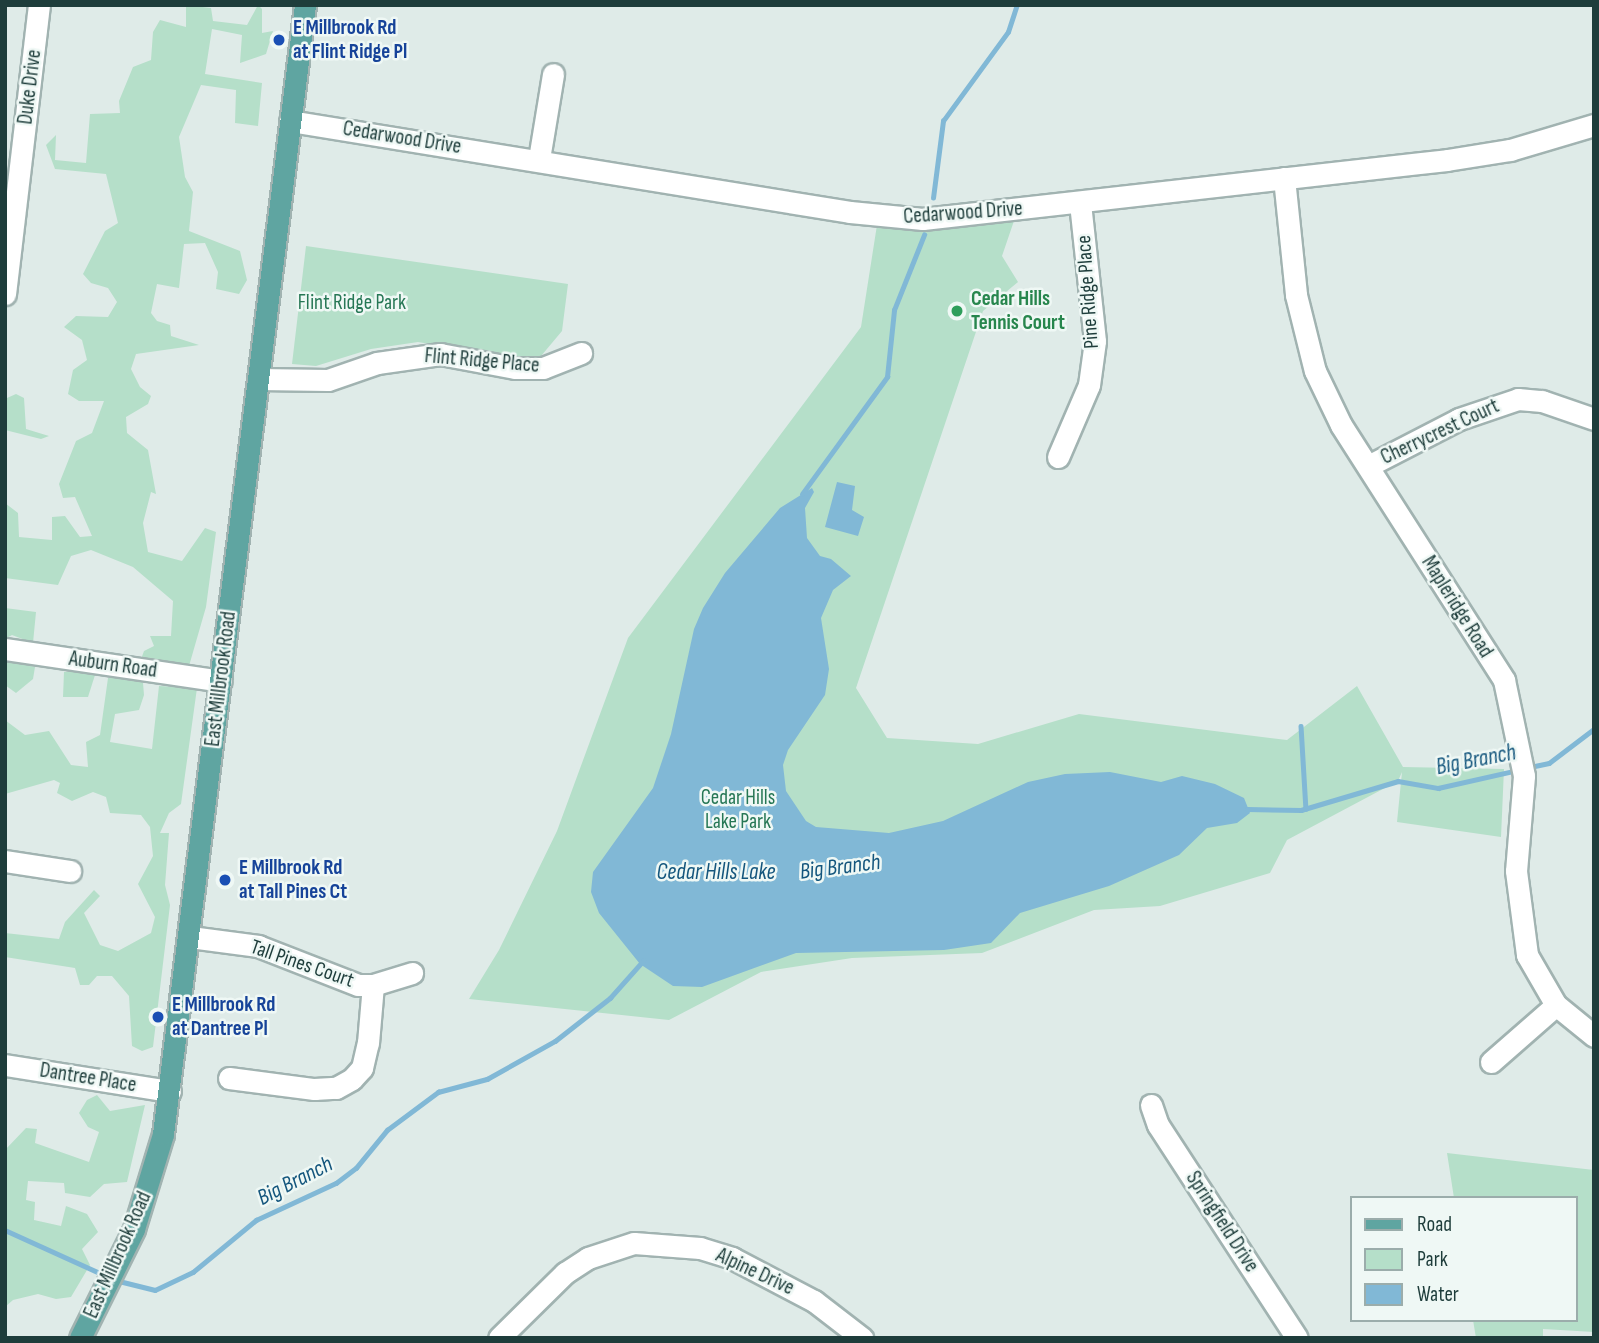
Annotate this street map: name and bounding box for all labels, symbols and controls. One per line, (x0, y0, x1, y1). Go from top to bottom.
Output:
place label: E Millbrook Rd at Flint Ridge Pl (293, 15, 407, 65)
marker: E Millbrook Rd at Flint Ridge Pl (271, 32, 287, 48)
street label: Duke Drive (13, 48, 47, 126)
street label: Cedarwood Drive (341, 116, 463, 160)
street label: Cedarwood Drive (903, 196, 1023, 230)
street label: Pine Ridge Place (1071, 234, 1105, 350)
place label: Cedar Hills Tennis Court (971, 286, 1065, 336)
park label: Flint Ridge Park (298, 290, 406, 316)
marker: Cedar Hills Tennis Court (949, 303, 965, 319)
street label: Flint Ridge Place (424, 343, 540, 379)
street label: Cherrycrest Court (1377, 394, 1503, 470)
street label: Mapleridge Road (1416, 551, 1498, 663)
street label: East Millbrook Road (200, 610, 242, 748)
street label: Auburn Road (67, 646, 159, 684)
water label: Big Branch (1434, 739, 1518, 781)
park label: Cedar Hills Lake Park (701, 785, 775, 835)
water label: Big Branch (798, 848, 882, 886)
place label: E Millbrook Rd at Tall Pines Ct (239, 855, 347, 905)
water label: Cedar Hills Lake (657, 858, 775, 886)
marker: E Millbrook Rd at Tall Pines Ct (217, 872, 233, 888)
street label: Tall Pines Court (247, 935, 357, 993)
place label: E Millbrook Rd at Dantree Pl (172, 992, 275, 1042)
marker: E Millbrook Rd at Dantree Pl (150, 1009, 166, 1025)
street label: Dantree Place (38, 1058, 138, 1098)
water label: Big Branch (253, 1150, 337, 1212)
street label: Springfield Drive (1180, 1167, 1264, 1277)
street label: East Millbrook Road (79, 1188, 157, 1322)
legend (1350, 1196, 1578, 1322)
text: Road (1417, 1212, 1452, 1237)
street label: Alpine Drive (712, 1243, 798, 1301)
text: Park (1417, 1247, 1448, 1272)
text: Water (1417, 1282, 1459, 1307)

